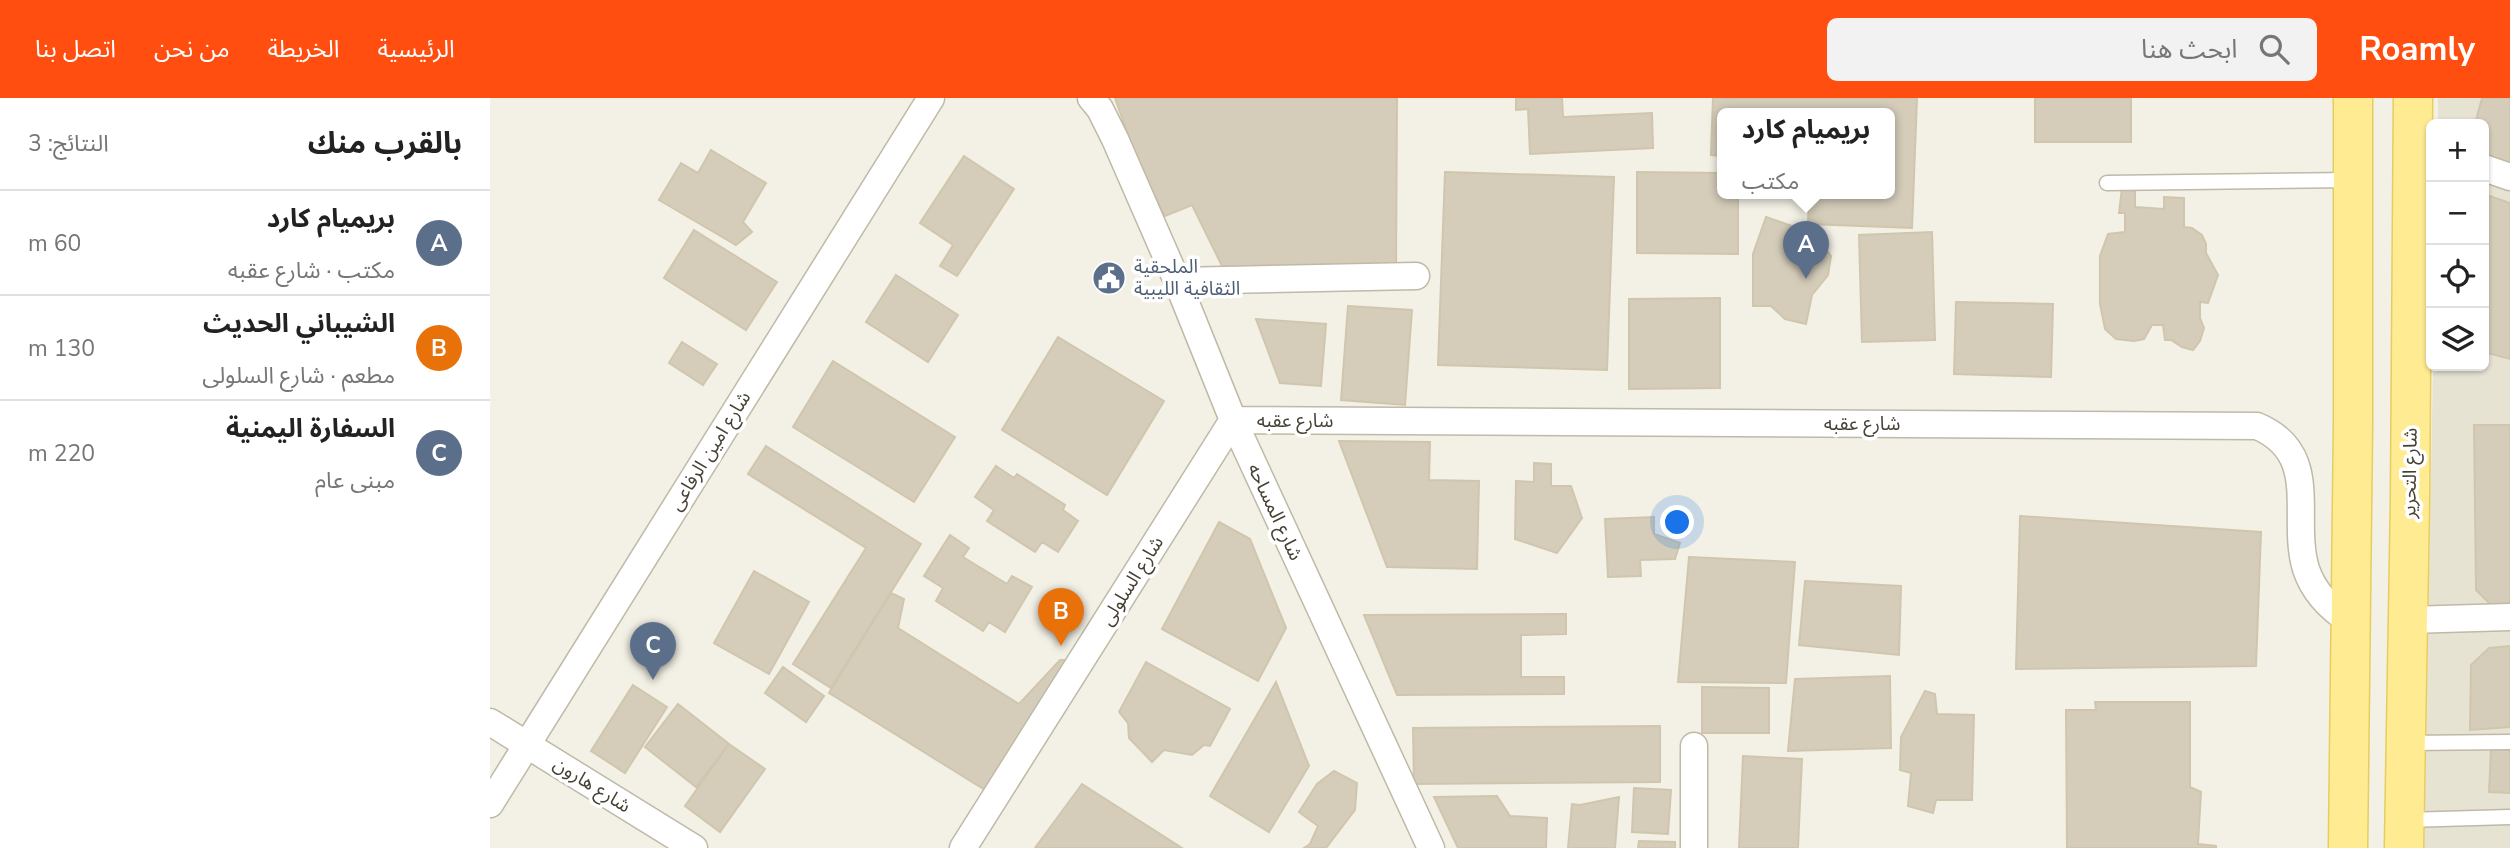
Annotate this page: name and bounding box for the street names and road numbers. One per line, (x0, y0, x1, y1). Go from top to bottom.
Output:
street label: شارع امين الرفاعى (663, 386, 757, 516)
street label: شارع عقبه (1257, 408, 1333, 434)
street label: شارع عقبه (1824, 411, 1900, 437)
street label: شارع التحرير (2396, 427, 2424, 520)
street label: شارع المساحه (1241, 459, 1309, 565)
street label: شارع السلولى (1094, 531, 1170, 631)
street label: شارع هارون (548, 751, 636, 819)

